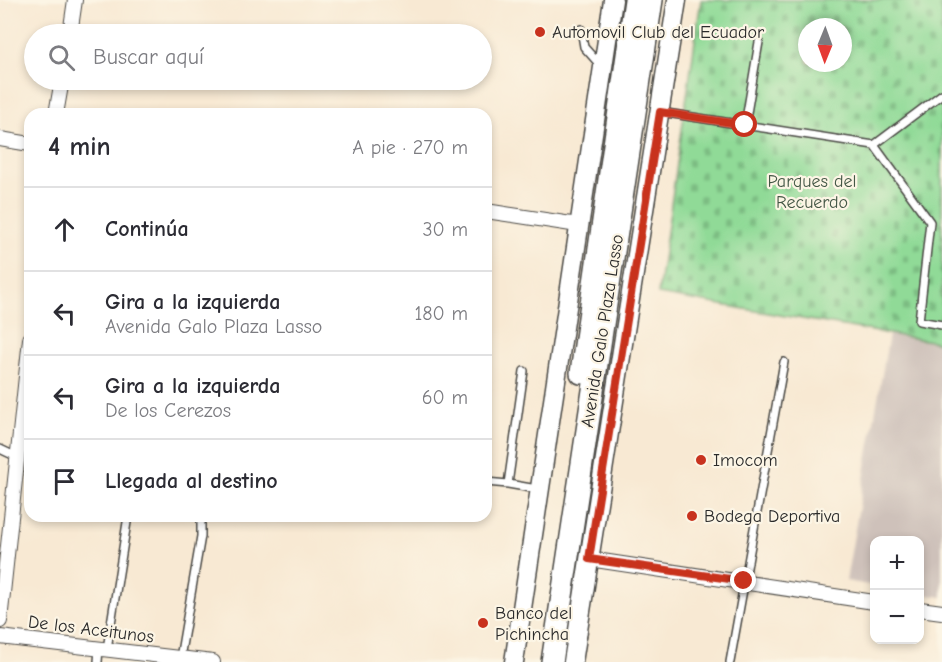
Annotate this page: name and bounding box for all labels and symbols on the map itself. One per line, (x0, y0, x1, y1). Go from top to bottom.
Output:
north arrow (798, 18, 852, 72)
place label: Automovil Club del Ecuador (552, 22, 765, 43)
marker: Automovil Club del Ecuador (533, 25, 547, 39)
route start (731, 111, 757, 137)
park label: Parques del Recuerdo (768, 171, 856, 213)
street label: Avenida Galo Plaza Lasso (577, 233, 628, 429)
place label: Imocom (713, 450, 778, 471)
marker: Imocom (694, 453, 708, 467)
place label: Bodega Deportiva (704, 506, 840, 527)
marker: Bodega Deportiva (685, 509, 699, 523)
route end (730, 567, 756, 593)
place label: Banco del Pichincha (495, 603, 572, 645)
street label: De los Aceitunos (27, 611, 155, 648)
marker: Banco del Pichincha (476, 616, 490, 630)

